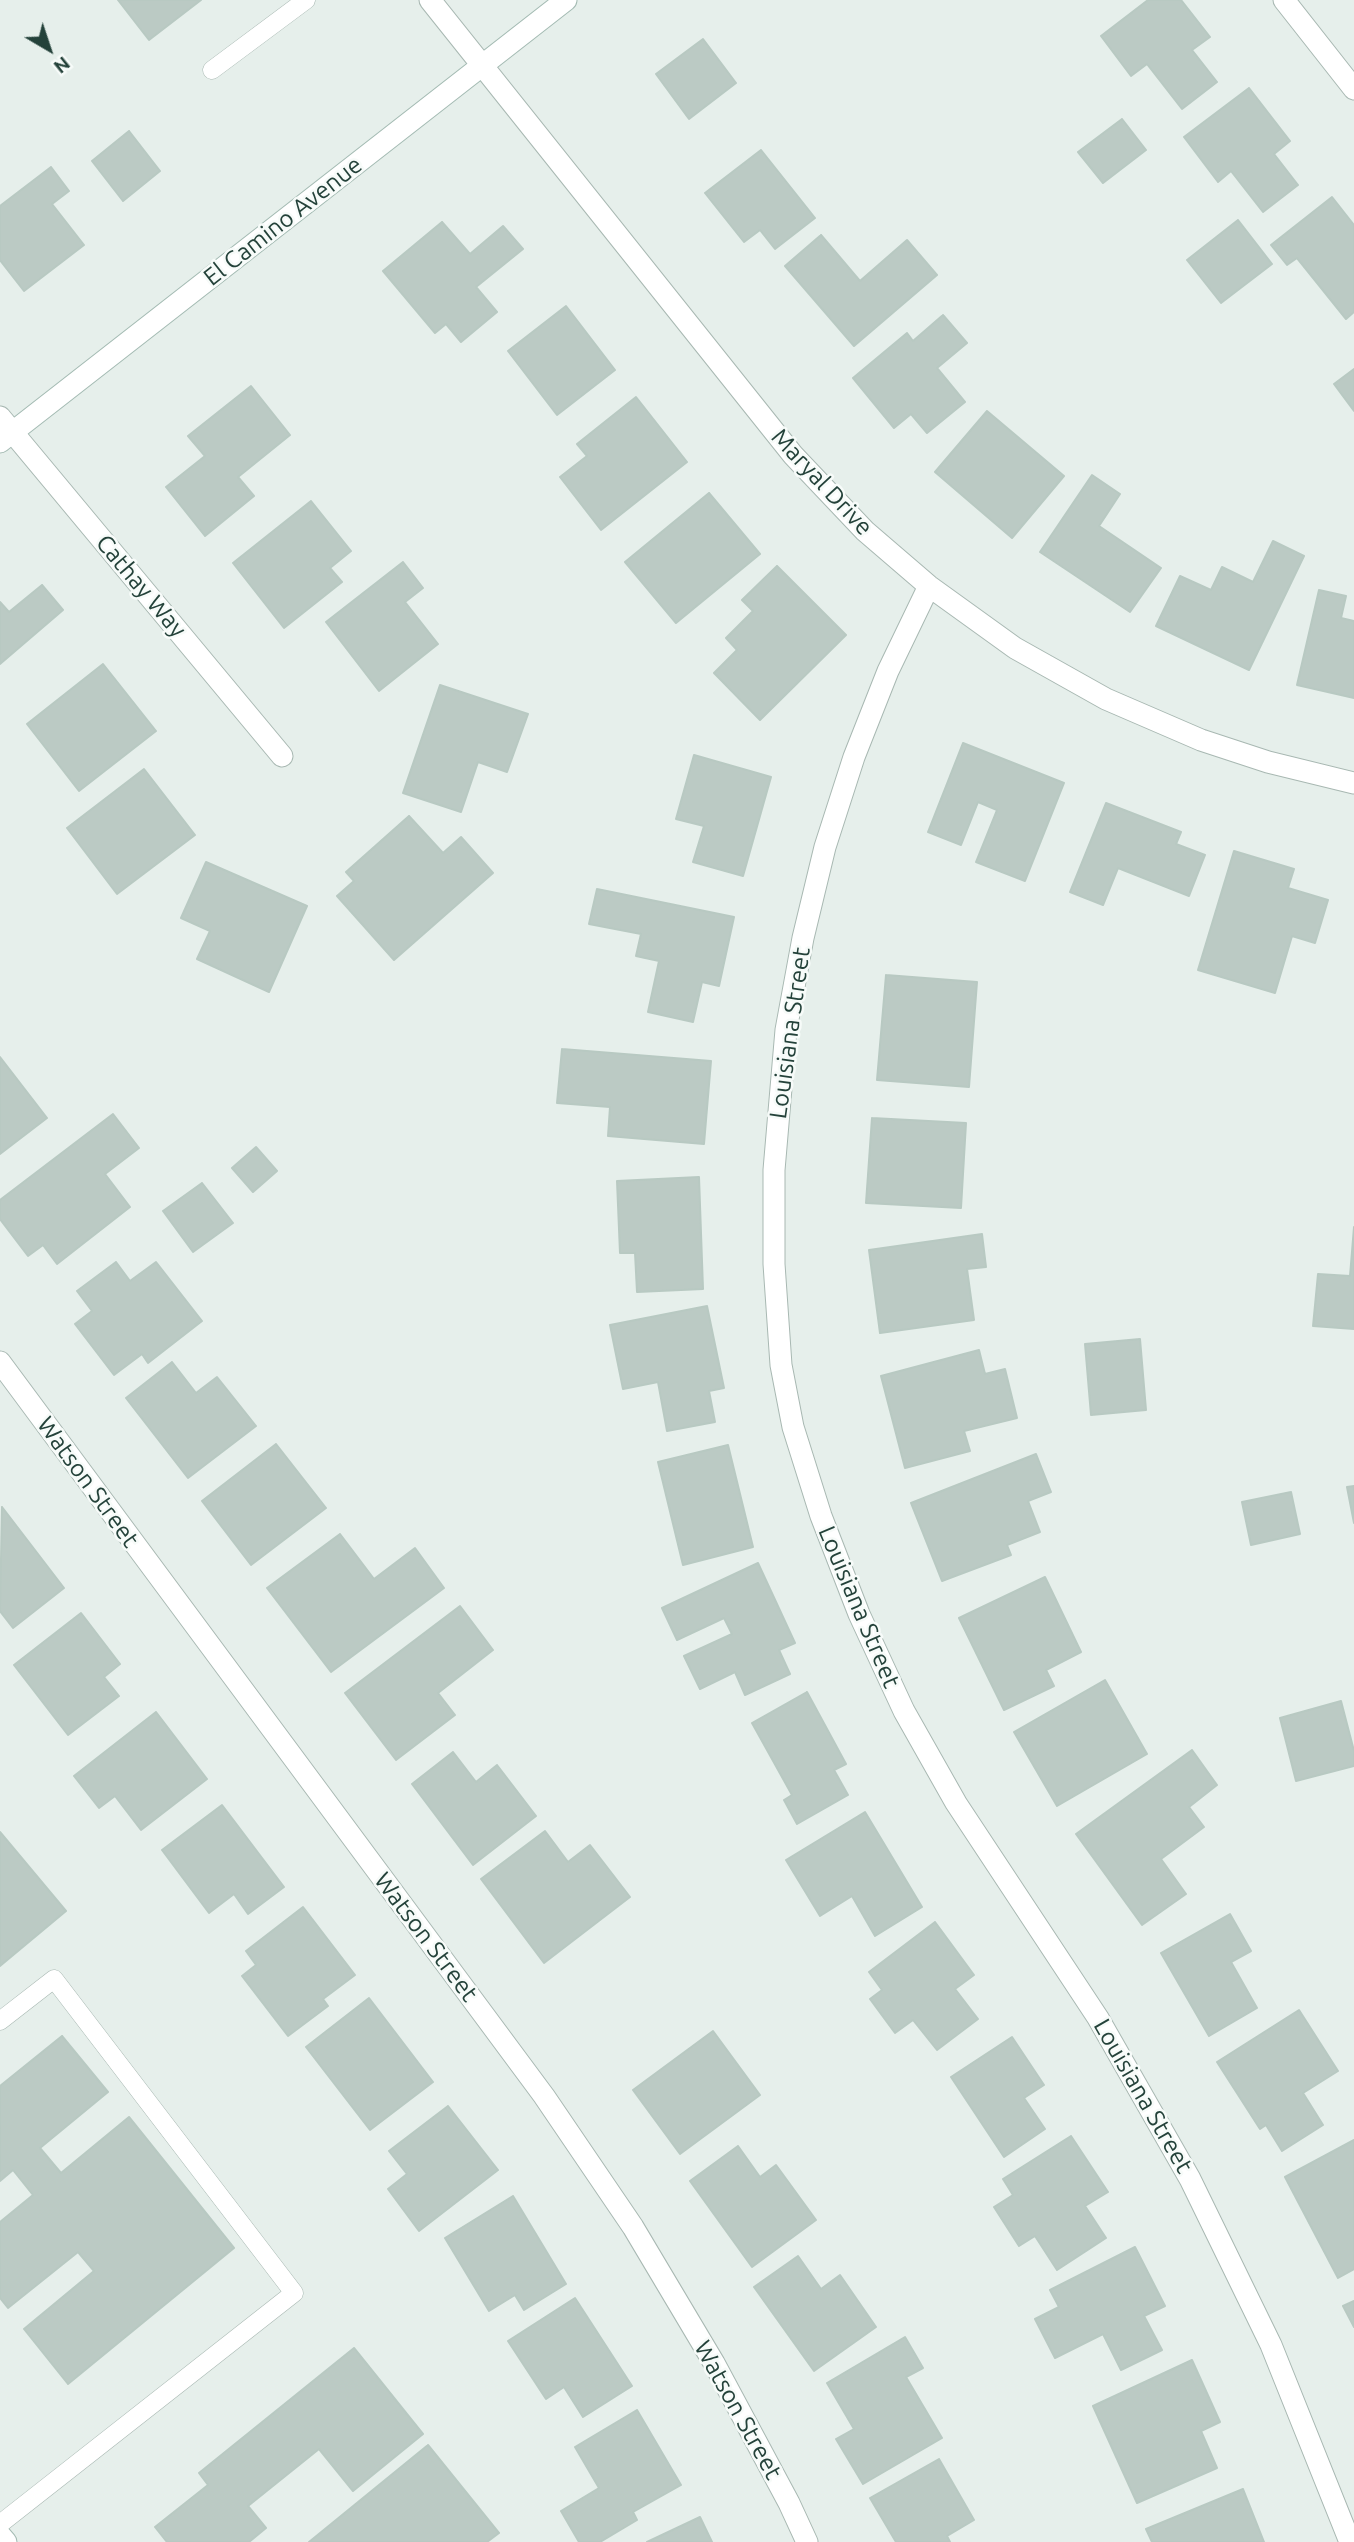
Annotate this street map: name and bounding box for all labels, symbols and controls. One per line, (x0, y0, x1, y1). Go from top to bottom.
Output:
north arrow (14, 14, 84, 84)
text: N (50, 52, 75, 78)
street label: El Camino Avenue (198, 150, 368, 292)
street label: Maryal Drive (765, 423, 879, 541)
street label: Cathay Way (90, 529, 192, 643)
street label: Louisiana Street (764, 945, 816, 1121)
street label: Watson Street (31, 1411, 145, 1553)
street label: Louisiana Street (812, 1522, 906, 1692)
street label: Watson Street (368, 1867, 484, 2007)
street label: Louisiana Street (1087, 2014, 1199, 2178)
street label: Watson Street (688, 2336, 788, 2484)

